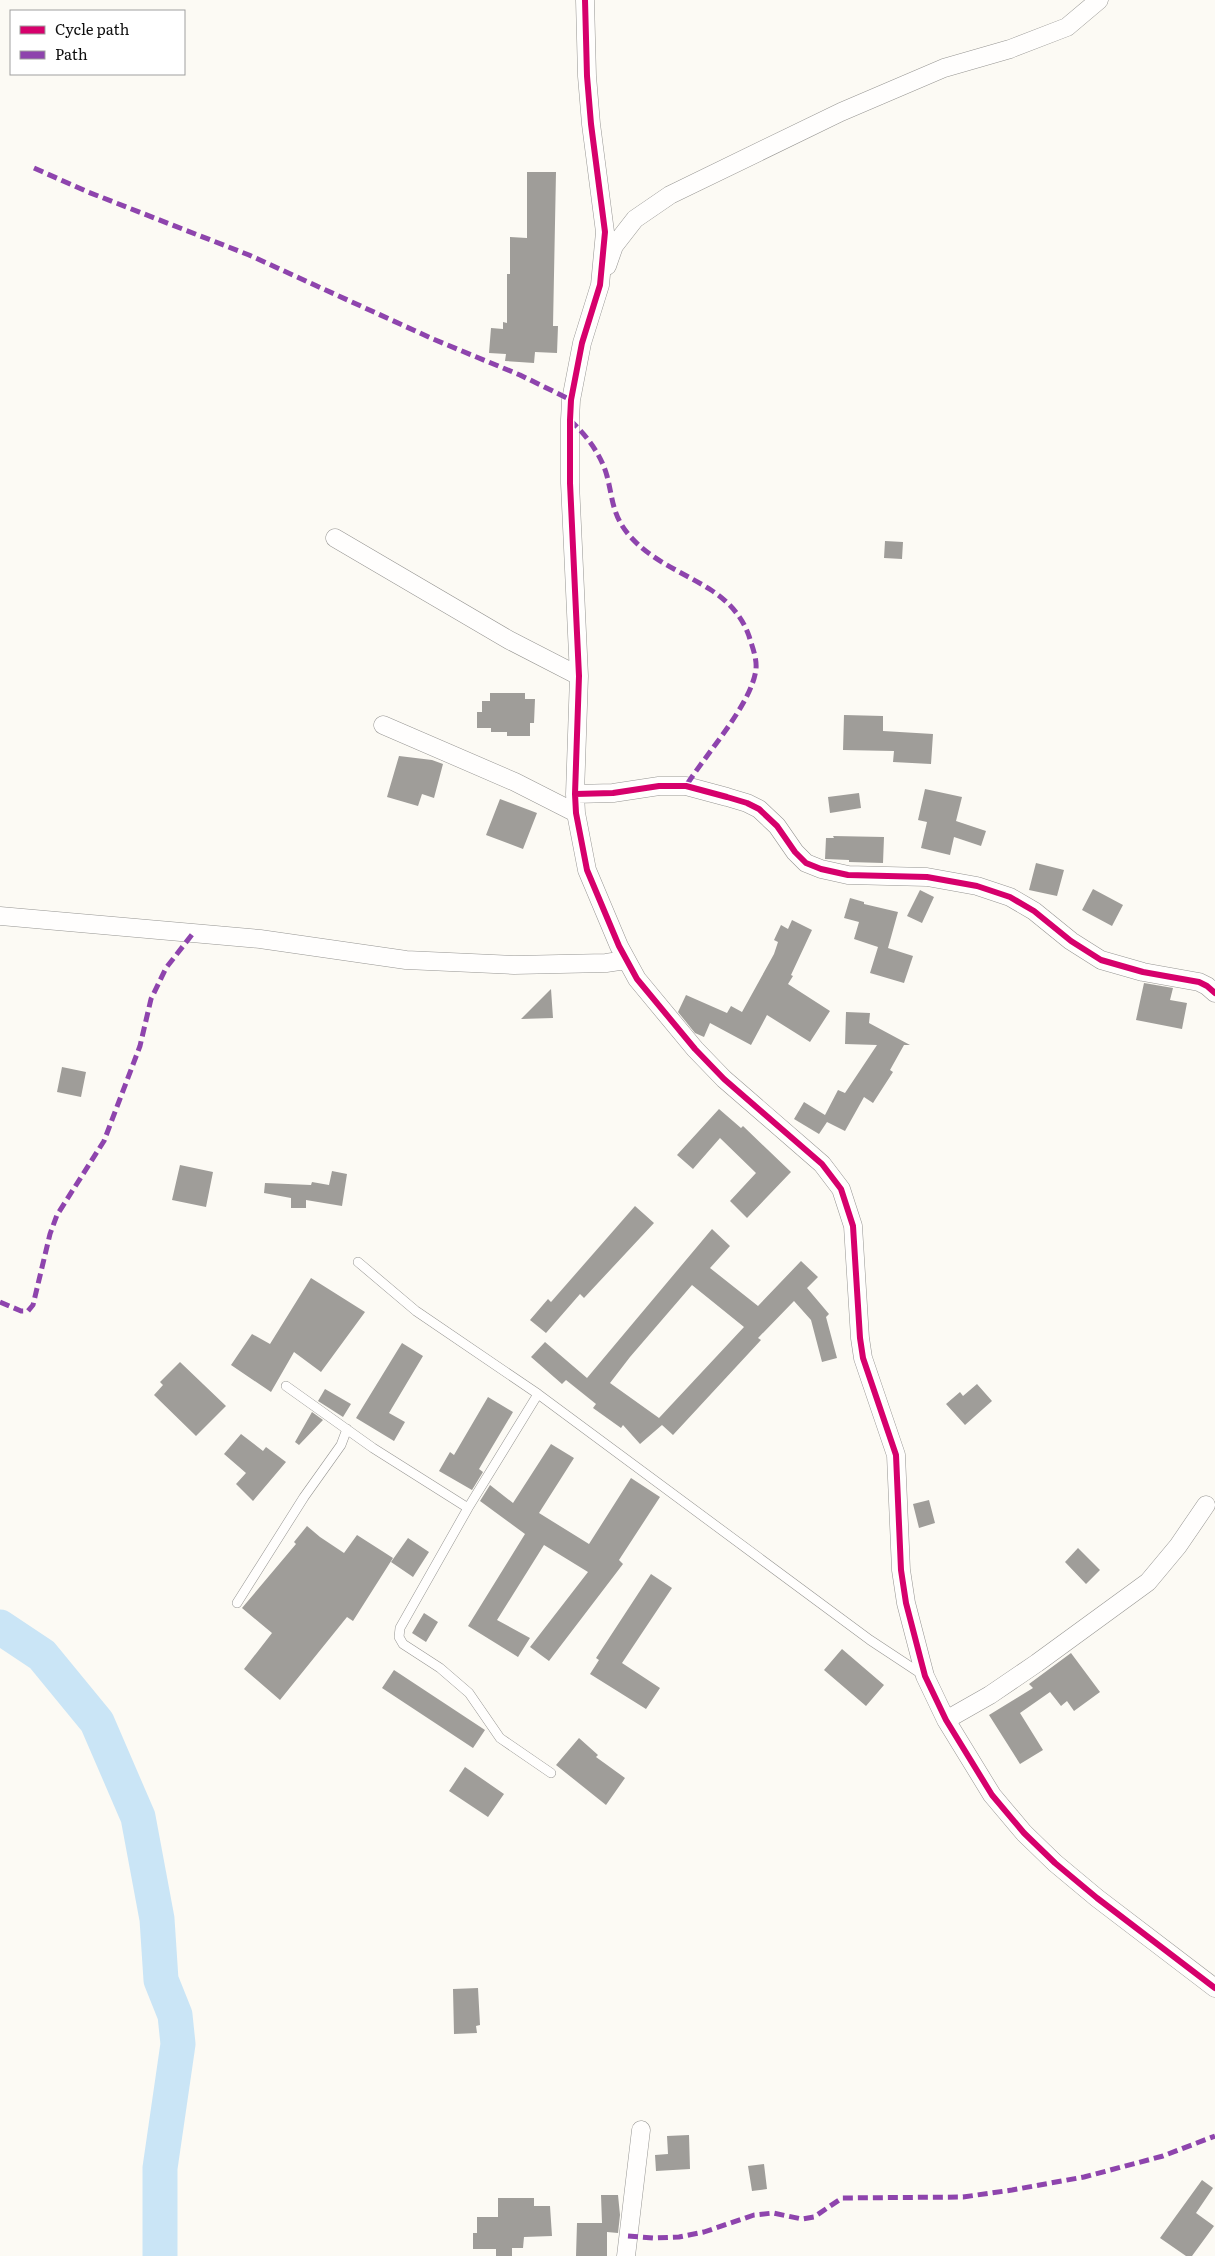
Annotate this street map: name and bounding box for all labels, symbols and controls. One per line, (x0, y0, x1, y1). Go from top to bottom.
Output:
legend (10, 10, 185, 75)
text: Cycle path (55, 17, 130, 40)
text: Path (55, 42, 88, 65)

